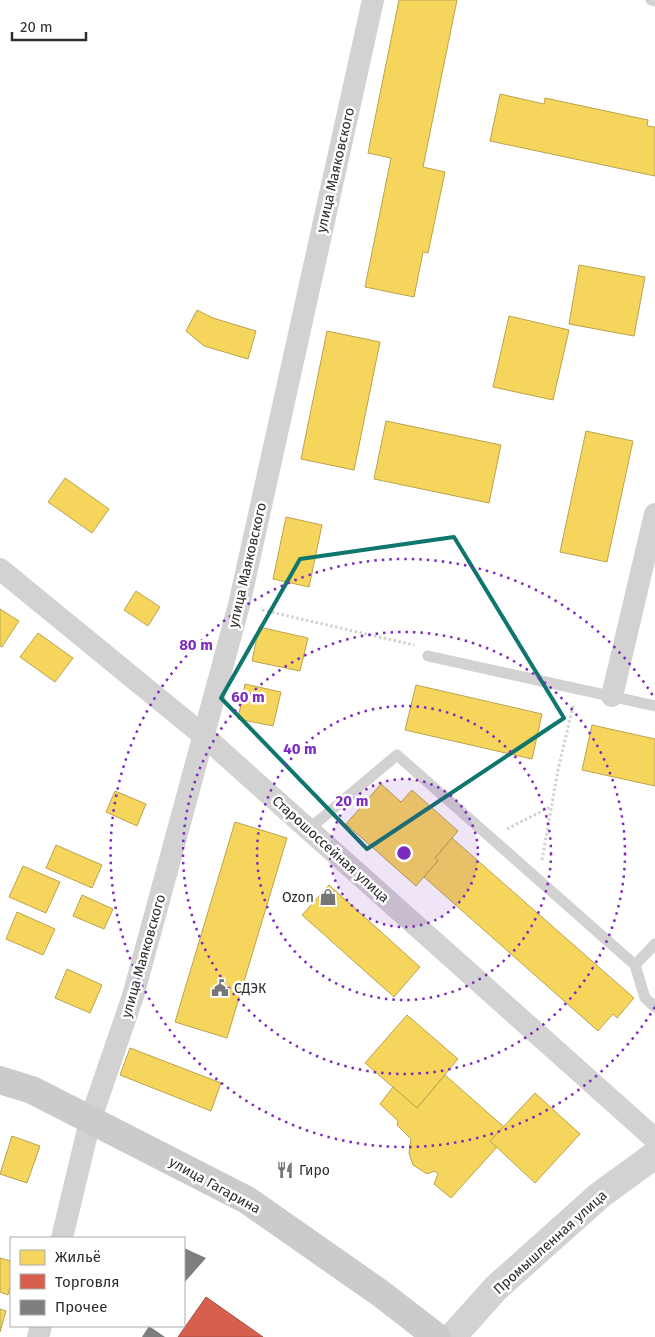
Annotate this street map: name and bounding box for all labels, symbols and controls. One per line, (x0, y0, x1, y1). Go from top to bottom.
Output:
scale bar (12, 10, 86, 42)
text: 20 m (20, 18, 53, 36)
street label: улица Маяковского (313, 106, 358, 234)
street label: улица Маяковского (225, 501, 270, 629)
text: 80 m (179, 636, 213, 654)
text: 60 m (231, 688, 265, 706)
text: 40 m (283, 740, 317, 758)
street label: Старошоссейная улица (269, 792, 393, 906)
text: 20 m (336, 792, 368, 810)
centre of rings (395, 844, 413, 862)
shop icon: Ozon (318, 887, 338, 907)
place label: Ozon (282, 889, 314, 906)
street label: улица Маяковского (118, 892, 169, 1020)
public building icon: СДЭК (210, 978, 230, 998)
place label: СДЭК (234, 980, 267, 997)
street label: улица Гагарина (166, 1153, 263, 1218)
restaurant icon: Гиро (275, 1160, 295, 1180)
place label: Гиро (299, 1162, 330, 1179)
street label: Промышленная улица (490, 1187, 611, 1298)
legend (10, 1237, 185, 1327)
text: Жильё (55, 1248, 101, 1266)
text: Торговля (55, 1273, 120, 1291)
text: Прочее (55, 1298, 107, 1316)

